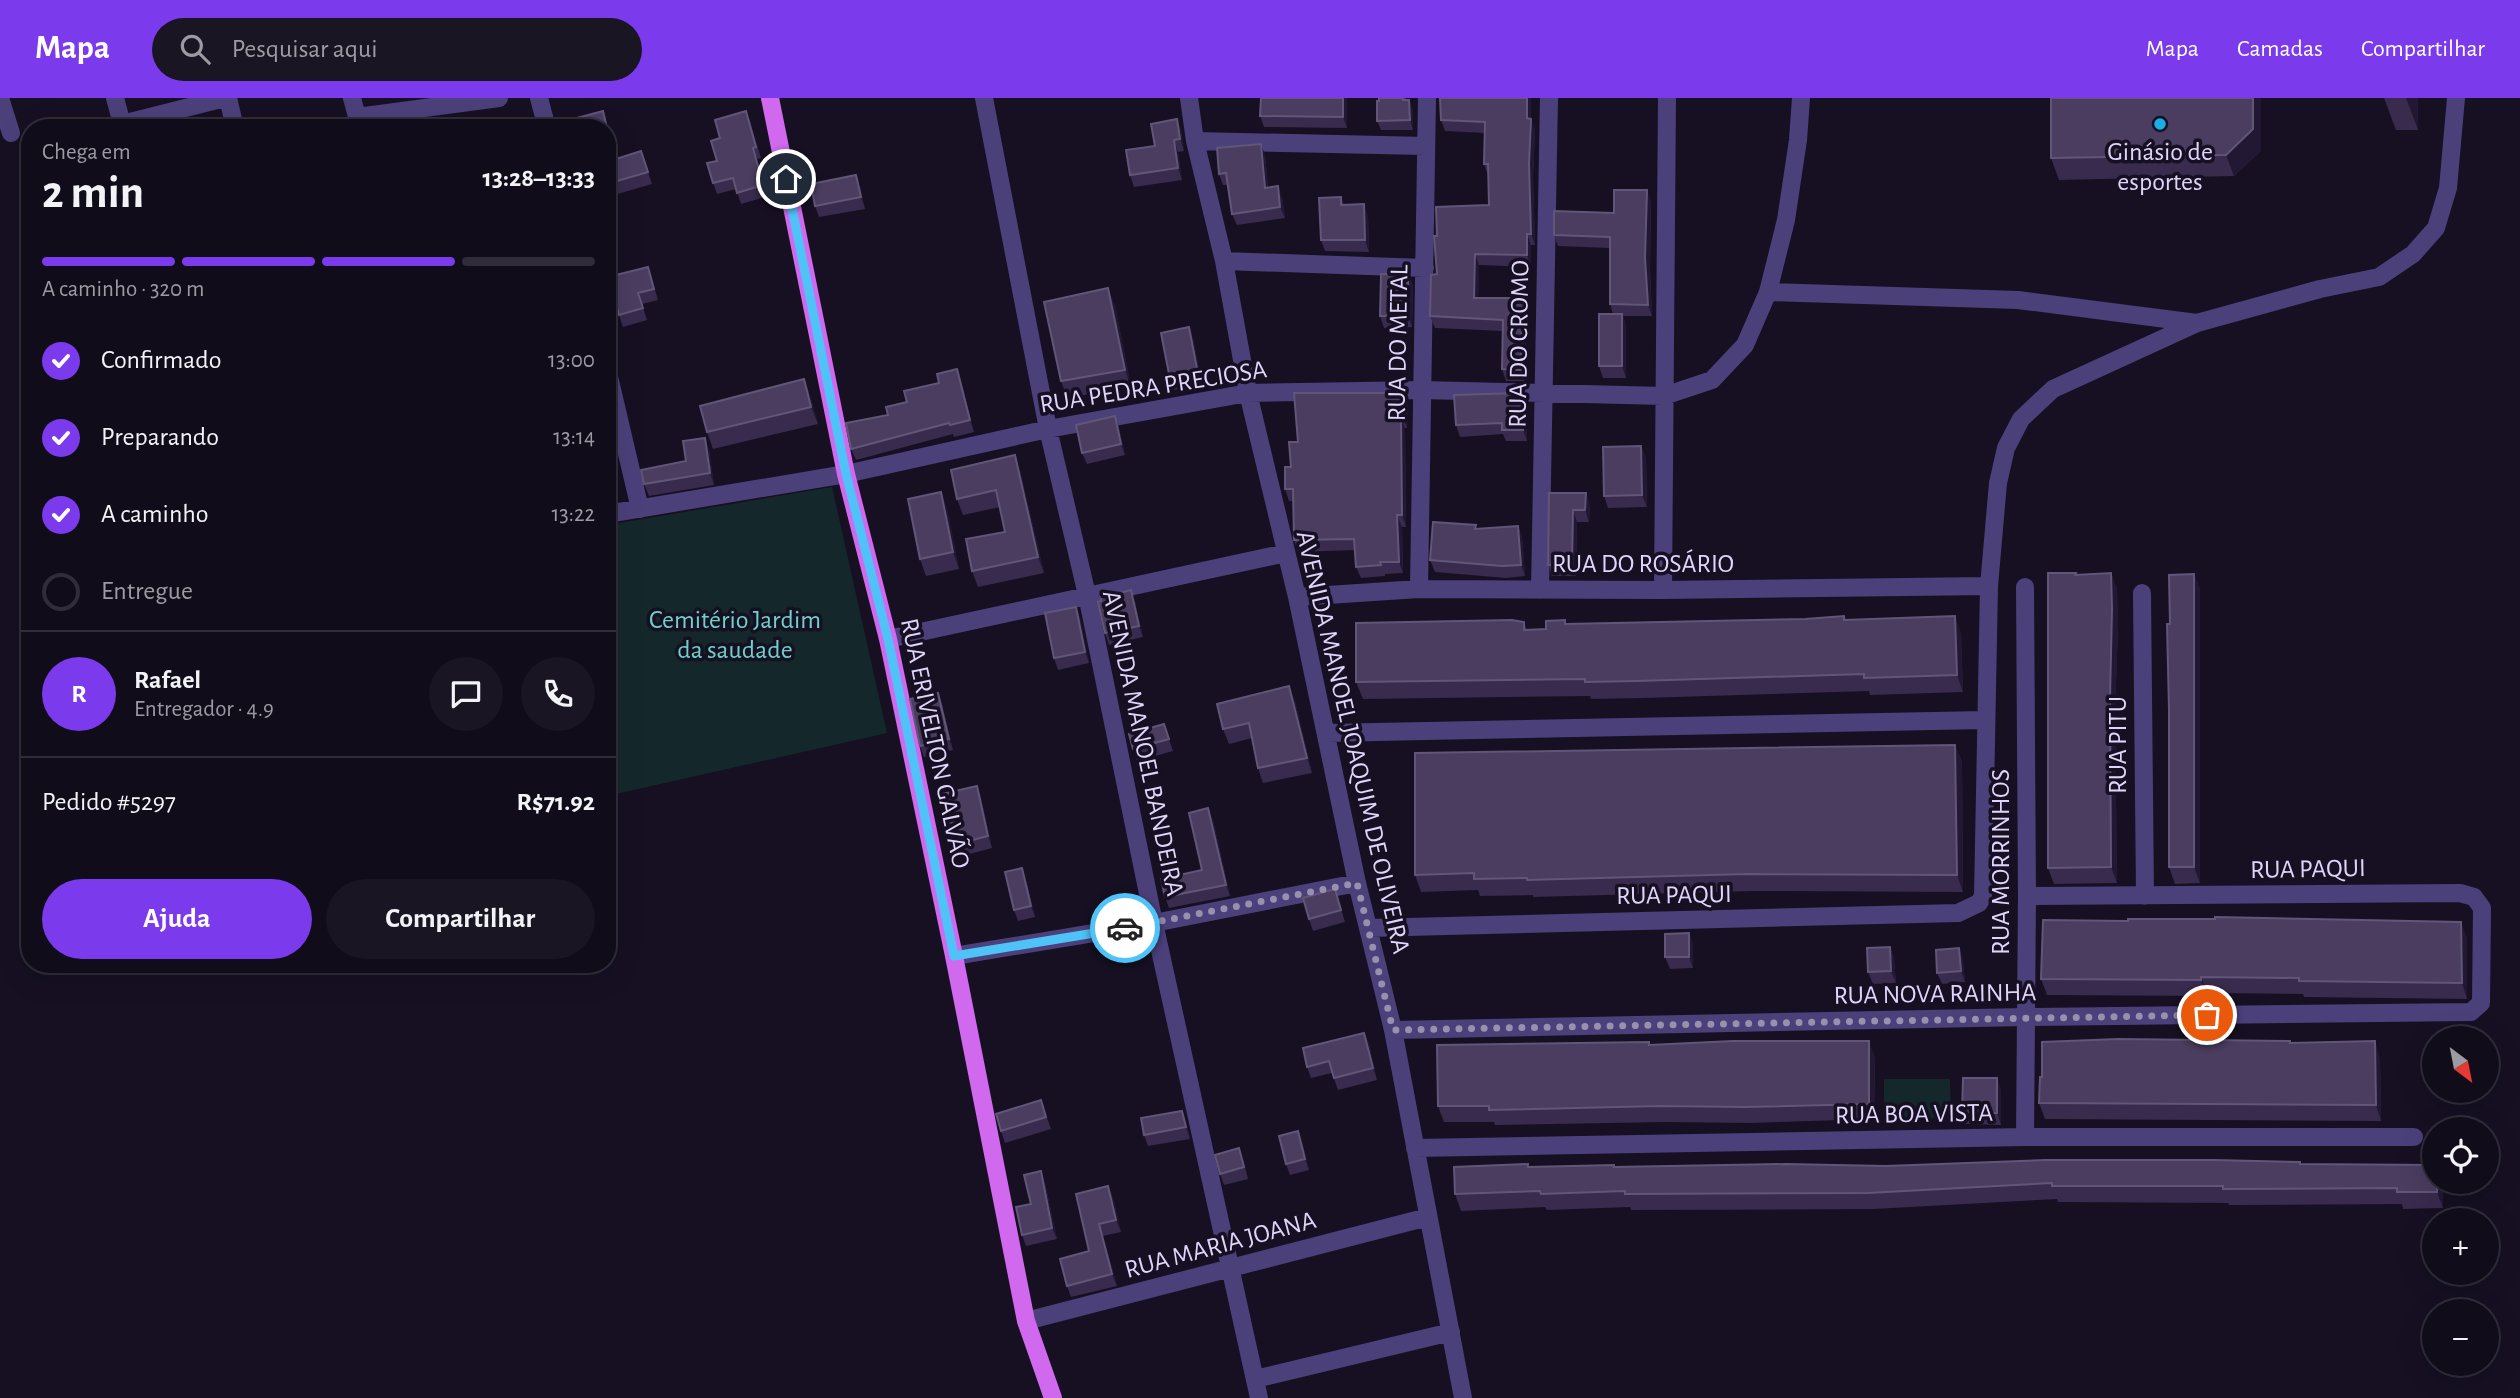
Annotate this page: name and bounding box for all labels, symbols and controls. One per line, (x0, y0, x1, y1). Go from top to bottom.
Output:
search box (152, 18, 642, 81)
icon: search (176, 30, 214, 68)
text: Mapa (35, 32, 110, 65)
text: Pesquisar aqui (232, 36, 378, 62)
text: Mapa (2146, 37, 2199, 61)
text: Camadas (2237, 37, 2323, 61)
text: Compartilhar (2361, 37, 2485, 61)
marker: Ginásio de esportes (2152, 116, 2168, 132)
place label: Ginásio de esportes (2107, 139, 2213, 195)
text: Chega em (42, 141, 131, 164)
pin (756, 149, 816, 209)
icon: home (767, 160, 805, 198)
text: 13:28–13:33 (482, 165, 595, 191)
text: 2 min (42, 170, 144, 216)
street label: RUA DO CROMO (1505, 260, 1533, 428)
street label: RUA DO METAL (1384, 264, 1412, 422)
text: A caminho · 320 m (42, 278, 204, 301)
icon: check (42, 342, 80, 380)
text: Confirmado (101, 347, 222, 373)
text: 13:00 (548, 349, 595, 372)
street label: RUA PEDRA PRECIOSA (1038, 356, 1269, 418)
icon: check (42, 419, 80, 457)
text: Preparando (101, 424, 219, 450)
text: 13:14 (553, 426, 595, 449)
icon: check (42, 496, 80, 534)
text: A caminho (101, 501, 209, 527)
text: 13:22 (551, 503, 595, 526)
street label: AVENIDA MANOEL JOAQUIM DE OLIVEIRA (1292, 528, 1414, 956)
street label: RUA DO ROSÁRIO (1552, 549, 1734, 577)
text: Entregue (101, 578, 193, 604)
street label: AVENIDA MANOEL BANDEIRA (1098, 588, 1188, 898)
park label: Cemitério Jardim da saudade (649, 607, 821, 663)
street label: RUA ERIVELTON GALVÃO (896, 616, 975, 871)
button: chat (429, 657, 503, 731)
button: phone (521, 657, 595, 731)
text: Rafael (134, 667, 201, 693)
text: R (71, 681, 87, 707)
street label: RUA PITU (2105, 696, 2131, 794)
text: Entregador · 4.9 (134, 698, 274, 721)
street label: RUA MORRINHOS (1988, 769, 2014, 955)
text: Pedido #5297 (42, 789, 176, 815)
text: R$71.92 (517, 789, 595, 815)
street label: RUA PAQUI (2250, 855, 2366, 883)
button: Ajuda (42, 879, 312, 959)
button: Compartilhar (326, 879, 595, 959)
street label: RUA PAQUI (1616, 881, 1732, 909)
courier (1090, 893, 1160, 963)
icon: car (1106, 909, 1144, 947)
street label: RUA NOVA RAINHA (1833, 979, 2037, 1009)
pin (2177, 985, 2237, 1045)
icon: bag (2188, 996, 2226, 1034)
north arrow (2422, 1026, 2499, 1102)
map controls (2422, 1026, 2499, 1376)
street label: RUA BOA VISTA (1835, 1100, 1993, 1128)
button: locate (2422, 1117, 2499, 1194)
street label: RUA MARIA JOANA (1122, 1207, 1319, 1283)
button: + (2422, 1208, 2499, 1285)
button: − (2422, 1299, 2499, 1376)

